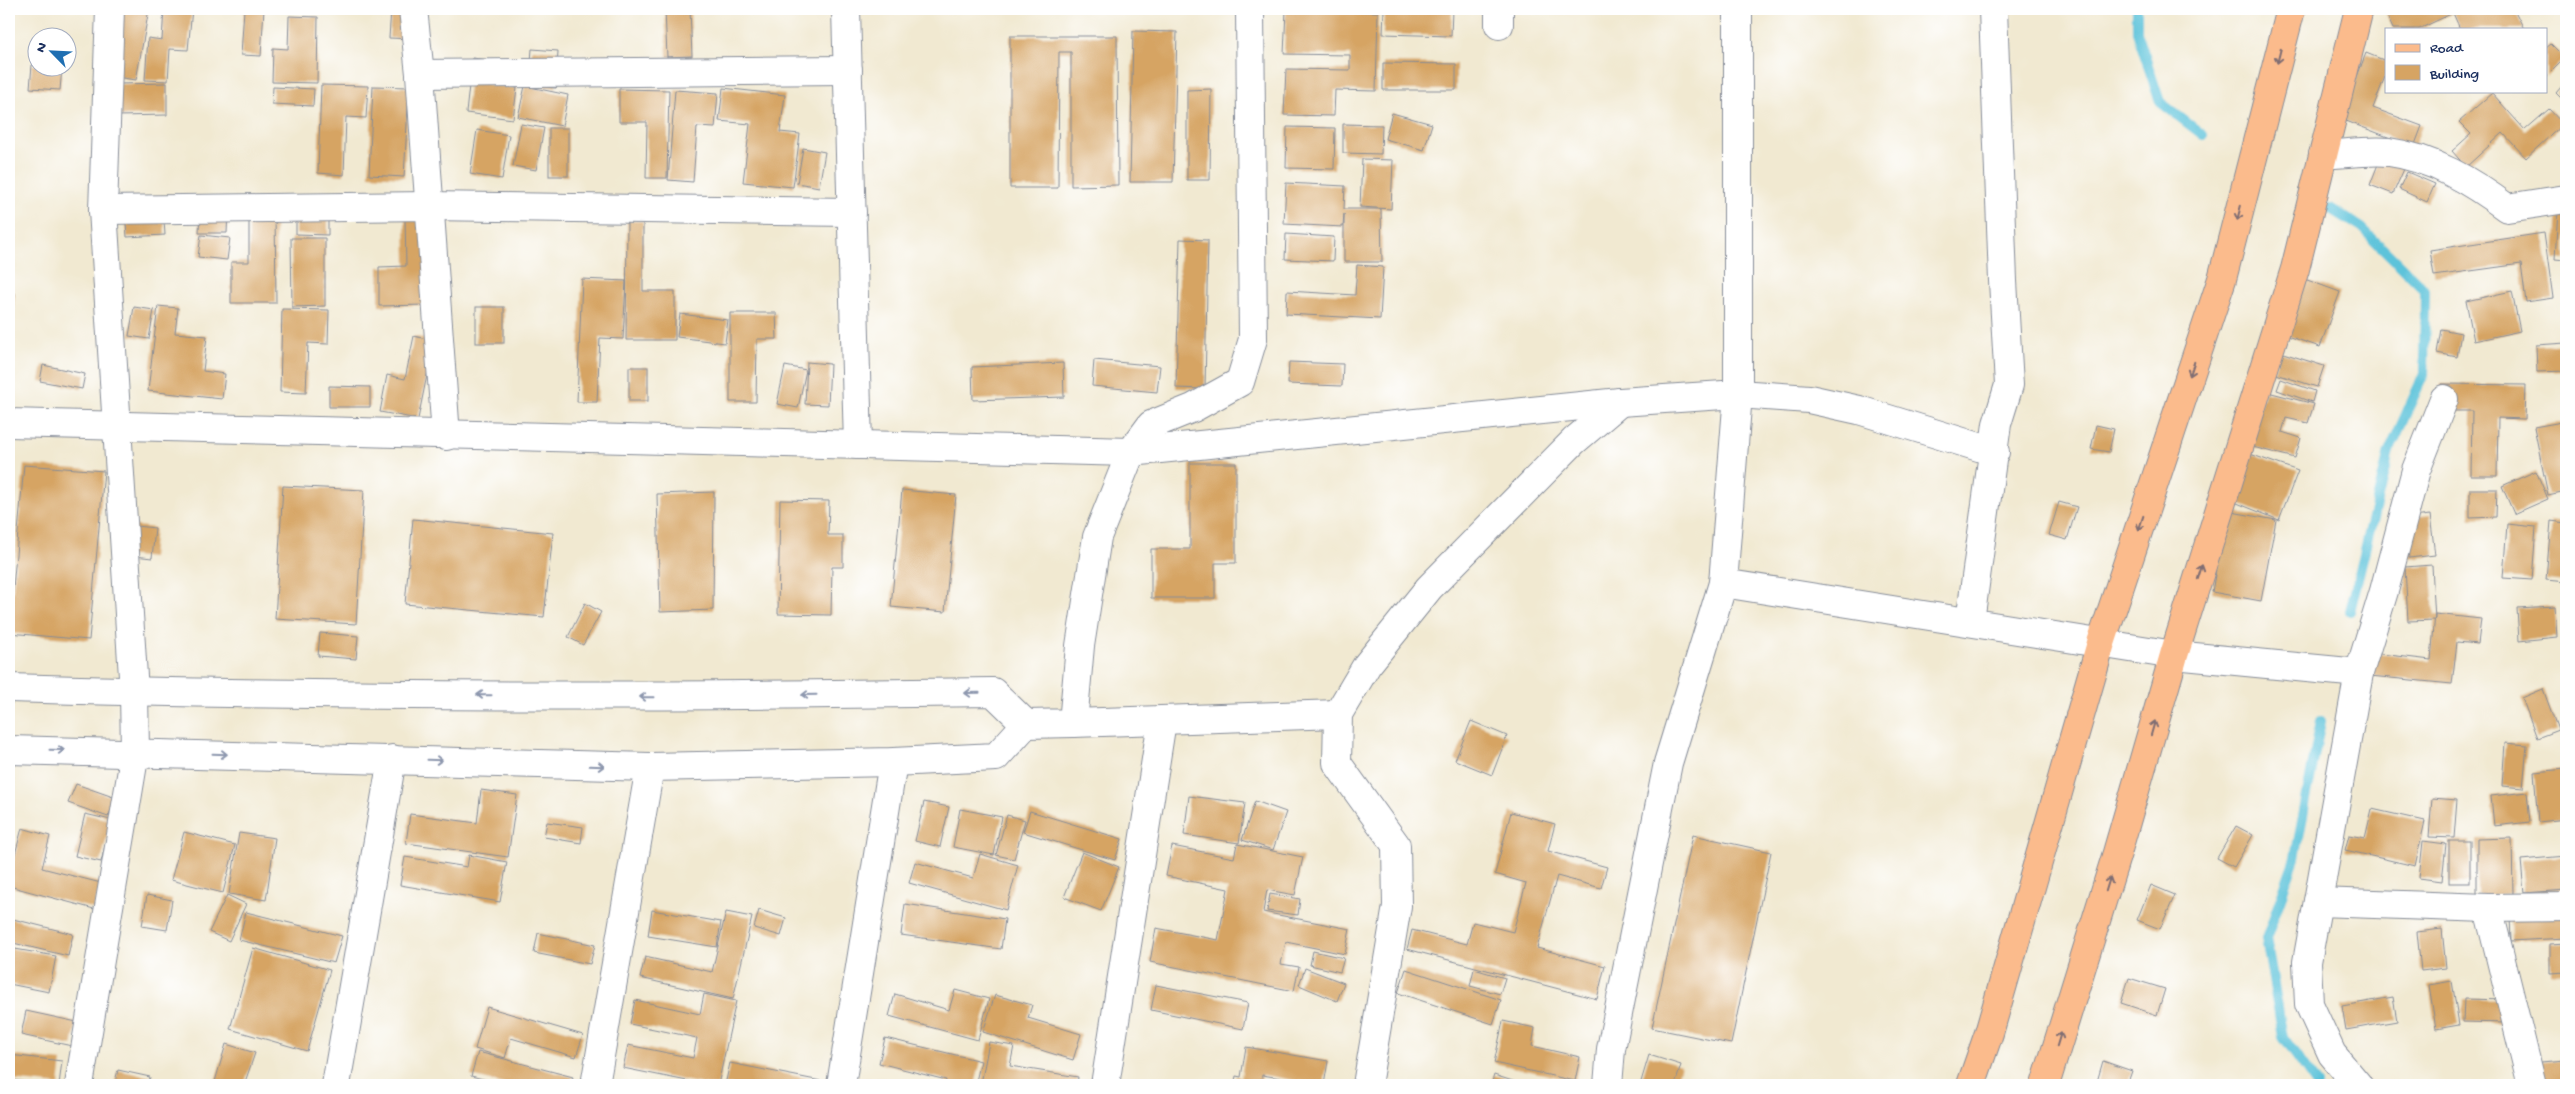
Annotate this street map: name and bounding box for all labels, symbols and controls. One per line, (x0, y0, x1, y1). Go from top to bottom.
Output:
north arrow (28, 28, 78, 78)
legend (2385, 28, 2548, 92)
text: N (33, 40, 52, 55)
text: Road (2430, 40, 2464, 58)
one-way arrow (2274, 48, 2283, 64)
text: Building (2429, 66, 2479, 84)
one-way arrow (2234, 205, 2243, 221)
one-way arrow (2187, 361, 2196, 376)
one-way arrow (2135, 515, 2145, 531)
one-way arrow (2196, 564, 2206, 580)
one-way arrow (964, 688, 980, 698)
one-way arrow (477, 690, 493, 700)
one-way arrow (802, 690, 818, 700)
one-way arrow (639, 692, 656, 702)
one-way arrow (2149, 720, 2159, 736)
one-way arrow (49, 746, 65, 755)
one-way arrow (212, 749, 228, 759)
one-way arrow (427, 756, 443, 765)
one-way arrow (589, 761, 605, 770)
one-way arrow (2103, 876, 2113, 892)
one-way arrow (2055, 1031, 2065, 1047)

